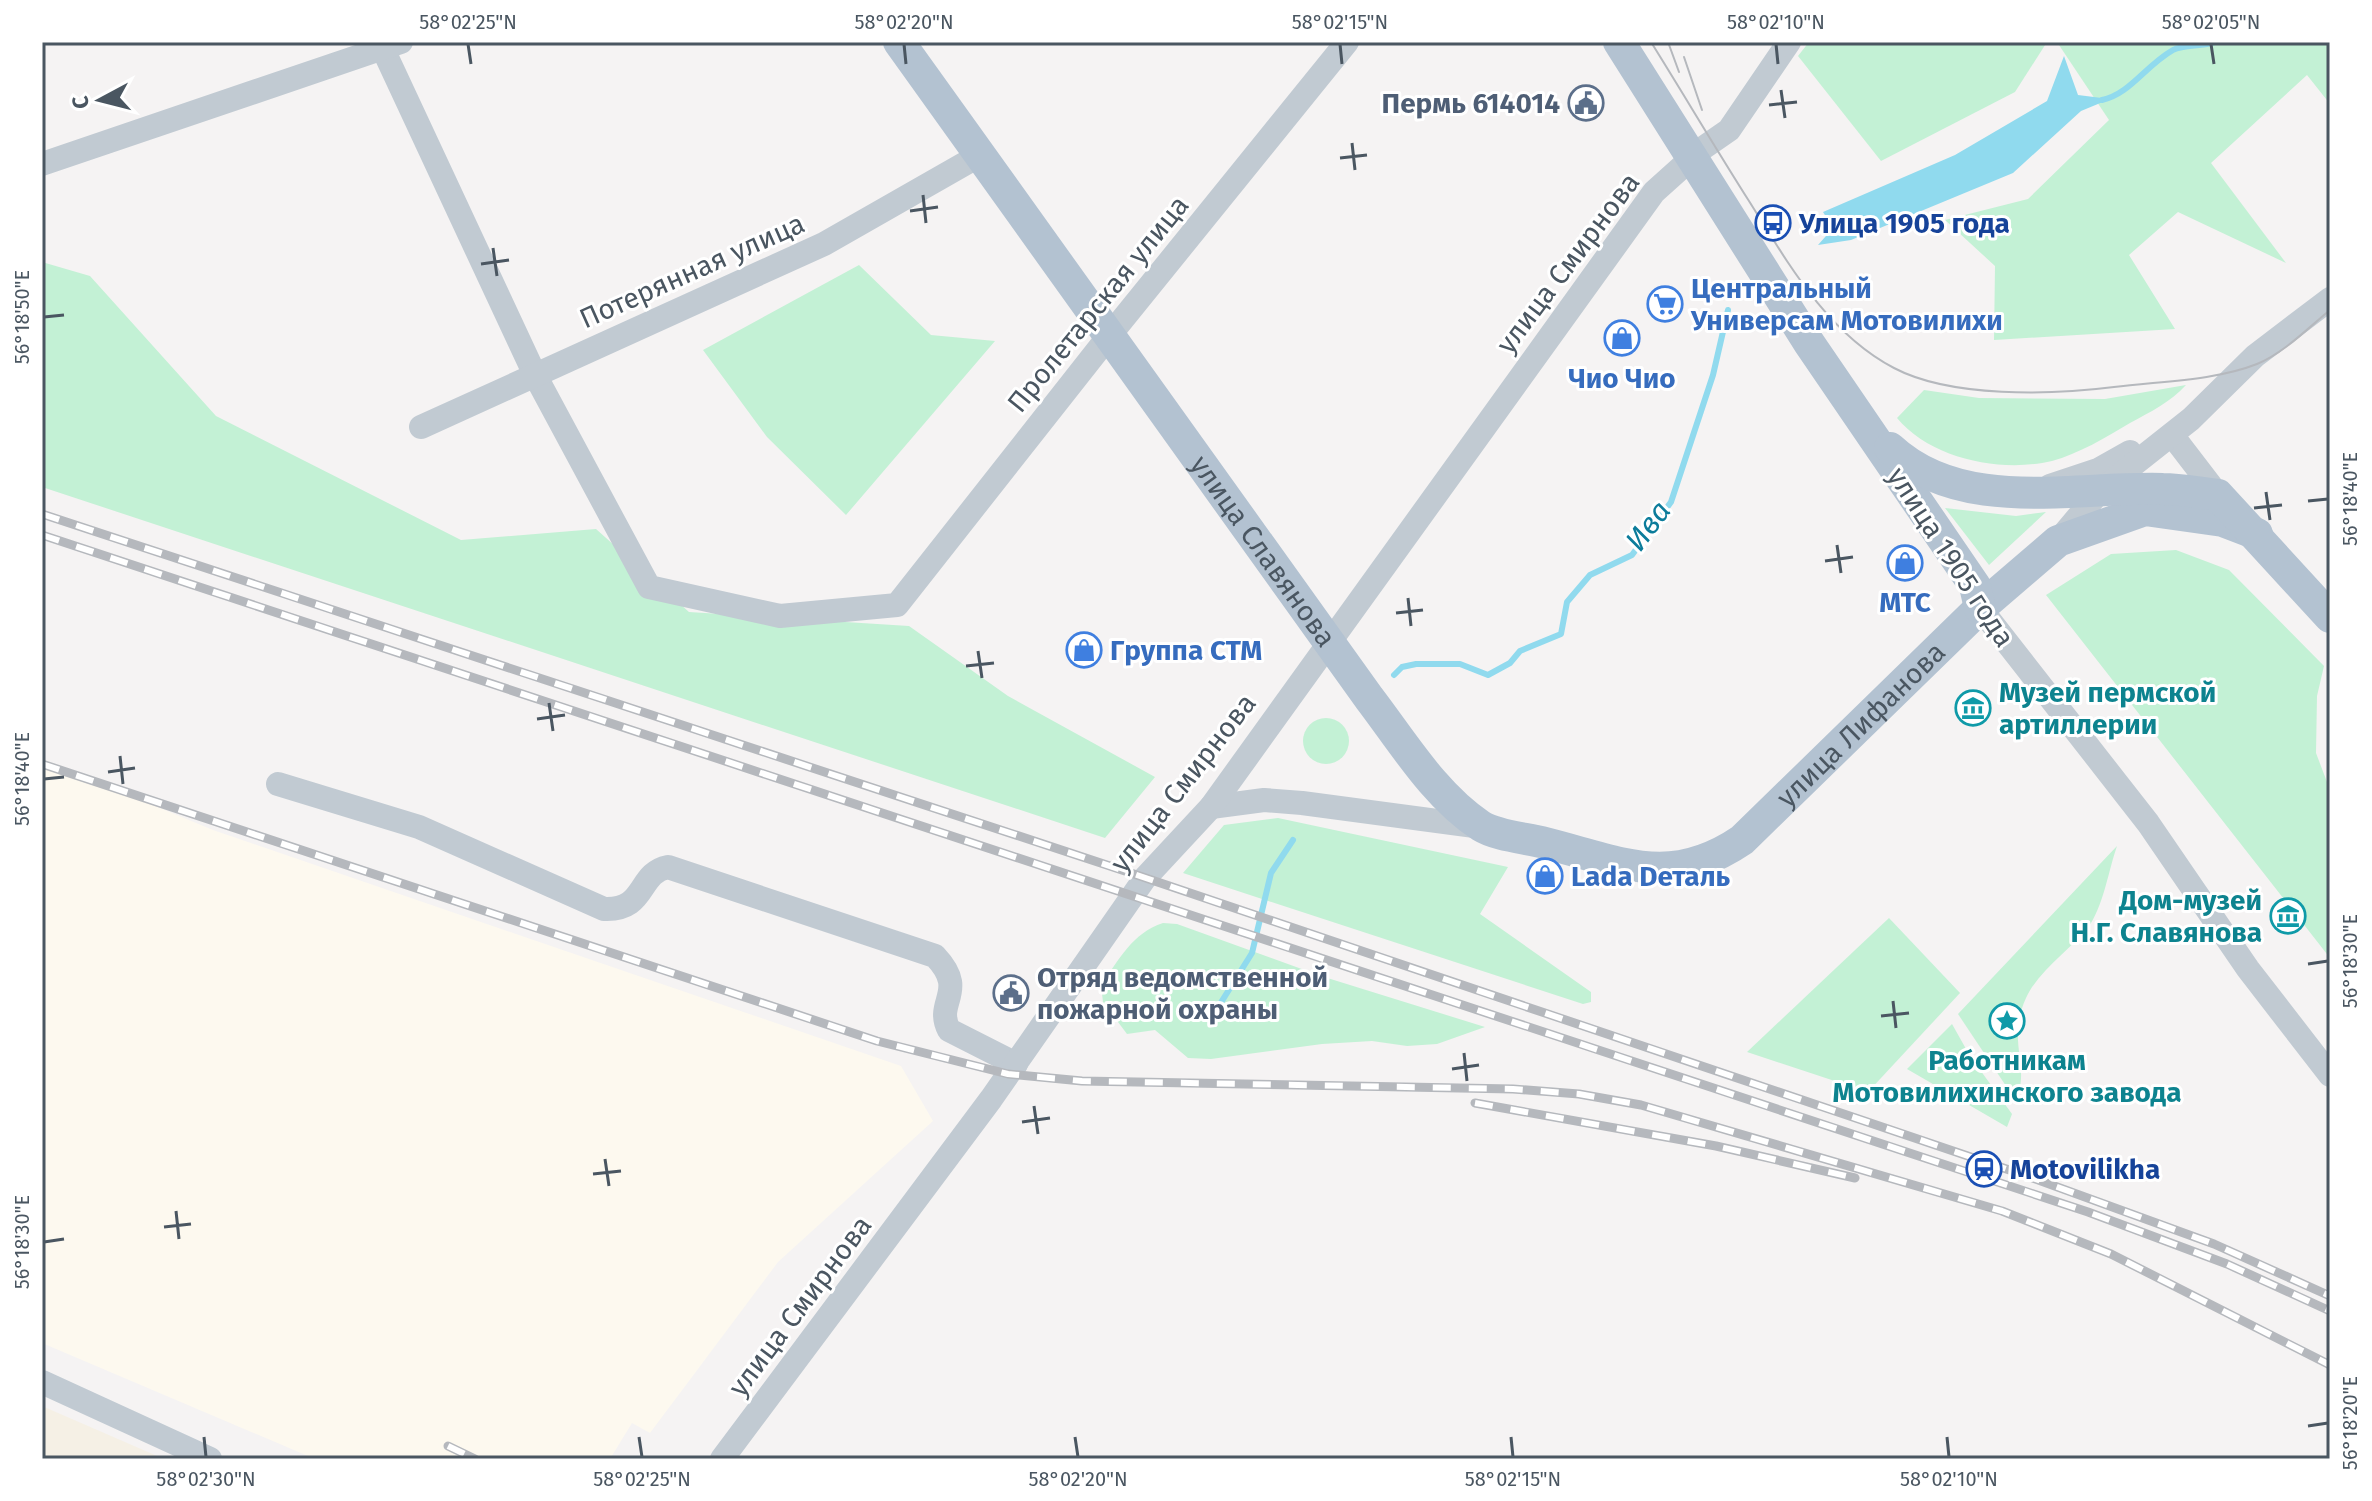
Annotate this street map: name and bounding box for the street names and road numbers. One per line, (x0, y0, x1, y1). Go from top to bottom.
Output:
street label: улица Смирнова (1490, 166, 1646, 360)
street label: Пролетарская улица (1000, 189, 1196, 419)
street label: Потерянная улица (574, 207, 810, 335)
street label: улица Славянова (1184, 449, 1343, 653)
street label: улица 1905 года (1881, 461, 2021, 653)
street label: улица Лифанова (1770, 635, 1952, 814)
street label: улица Смирнова (1103, 687, 1263, 879)
street label: улица Смирнова (722, 1209, 878, 1403)

